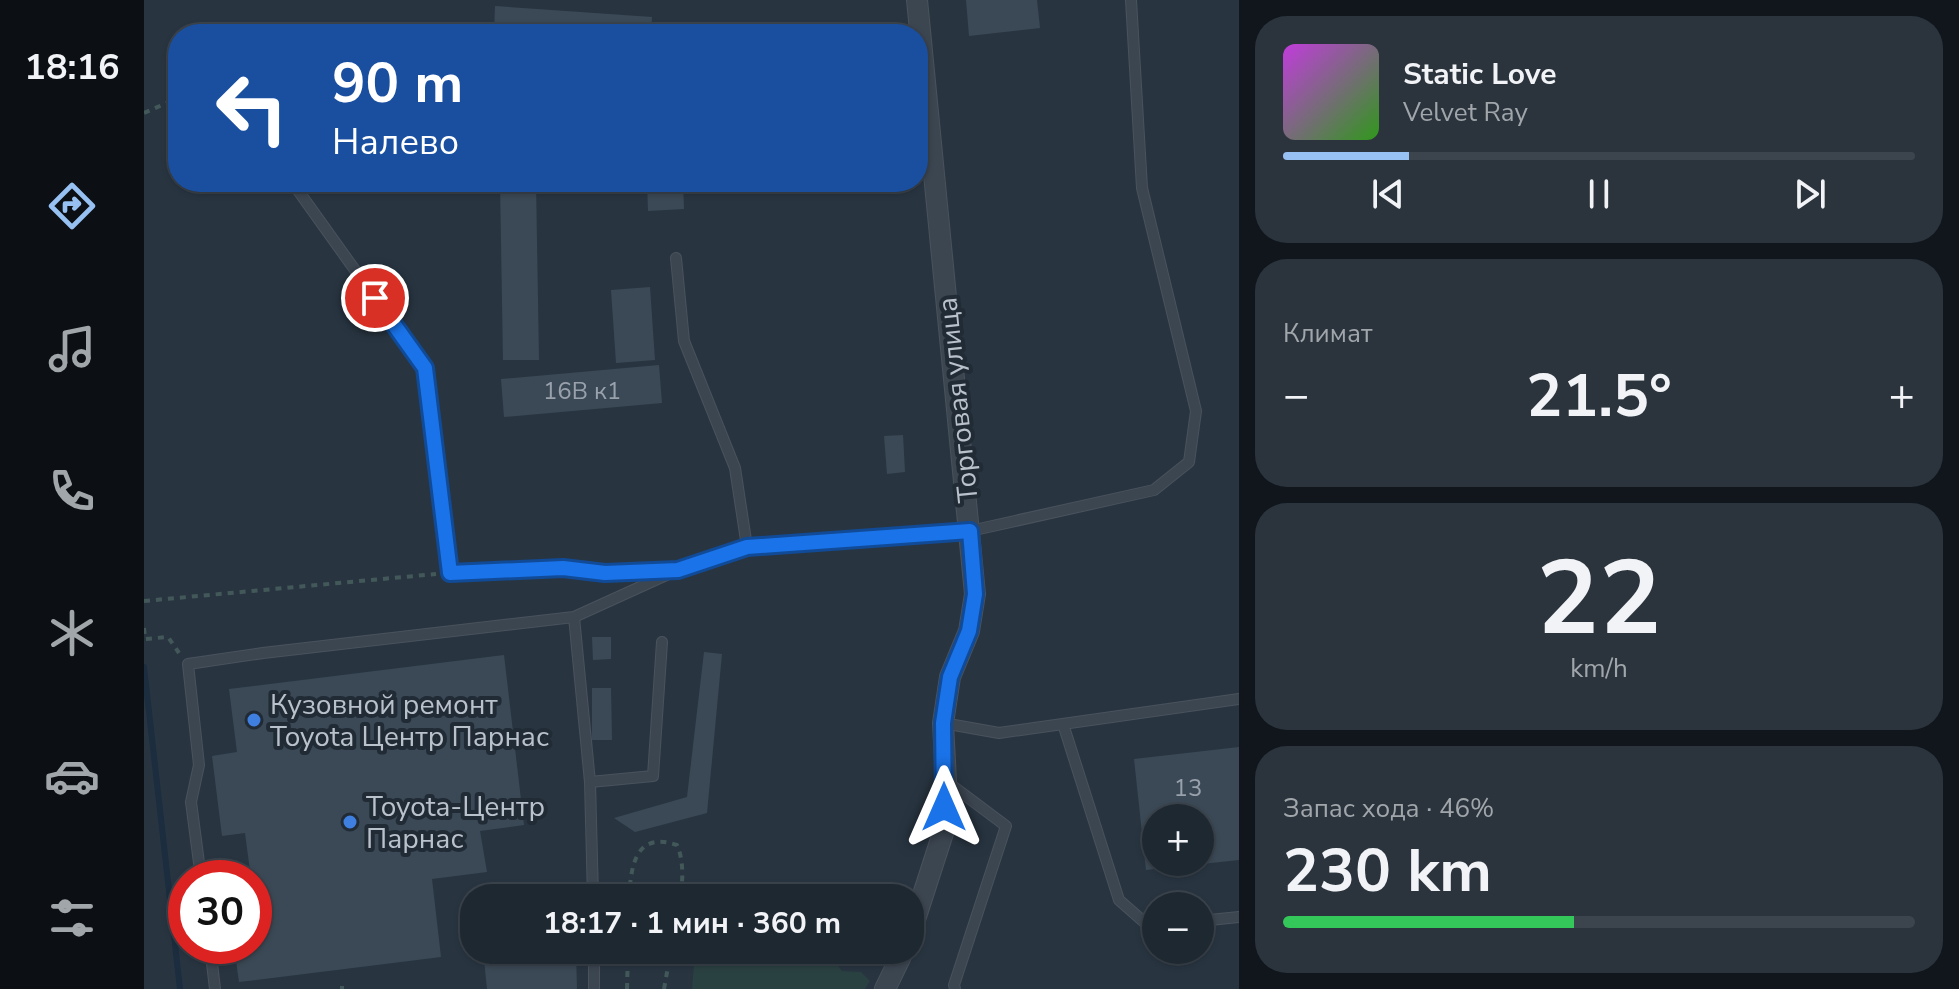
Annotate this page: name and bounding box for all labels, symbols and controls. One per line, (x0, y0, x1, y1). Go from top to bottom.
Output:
text: 18:16 (24, 43, 120, 92)
text: 90 m (332, 45, 463, 122)
text: Static Love (1403, 54, 1557, 95)
icon: left (200, 56, 304, 160)
text: Velvet Ray (1403, 95, 1528, 130)
text: Налево (332, 118, 459, 167)
icon: previous (1366, 172, 1410, 216)
icon: pause (1577, 172, 1621, 216)
icon: next (1788, 172, 1832, 216)
icon: directions (44, 178, 100, 234)
pin (341, 264, 409, 332)
icon: arrive (353, 276, 397, 320)
street label: Торговая улица (928, 295, 988, 504)
text: Климат (1283, 316, 1372, 351)
icon: music (44, 321, 100, 377)
text: 21.5° (1526, 355, 1672, 437)
text: − (1283, 366, 1309, 426)
text: + (1889, 366, 1915, 426)
house number: 16В к1 (543, 375, 621, 407)
icon: phone (44, 463, 100, 519)
text: 22 (1537, 528, 1661, 670)
icon: climate (44, 605, 100, 661)
text: km/h (1570, 651, 1628, 686)
place label: Кузовной ремонт Toyota Центр Парнас (270, 686, 549, 756)
marker: Кузовной ремонт Toyota Центр Парнас (245, 711, 263, 729)
icon: car (44, 748, 100, 804)
position arrow (902, 765, 986, 849)
house number: 13 (1174, 772, 1202, 804)
place label: Toyota-Центр Парнас (366, 788, 545, 858)
text: Запас хода · 46% (1283, 791, 1494, 826)
map controls (1142, 804, 1214, 964)
button: + (1142, 804, 1214, 876)
marker: Toyota-Центр Парнас (341, 813, 359, 831)
text: 230 km (1283, 830, 1492, 912)
speed limit sign: 30 (168, 860, 272, 964)
icon: filters (44, 890, 100, 946)
button: − (1142, 892, 1214, 964)
text: 18:17 · 1 мин · 360 m (543, 903, 841, 944)

